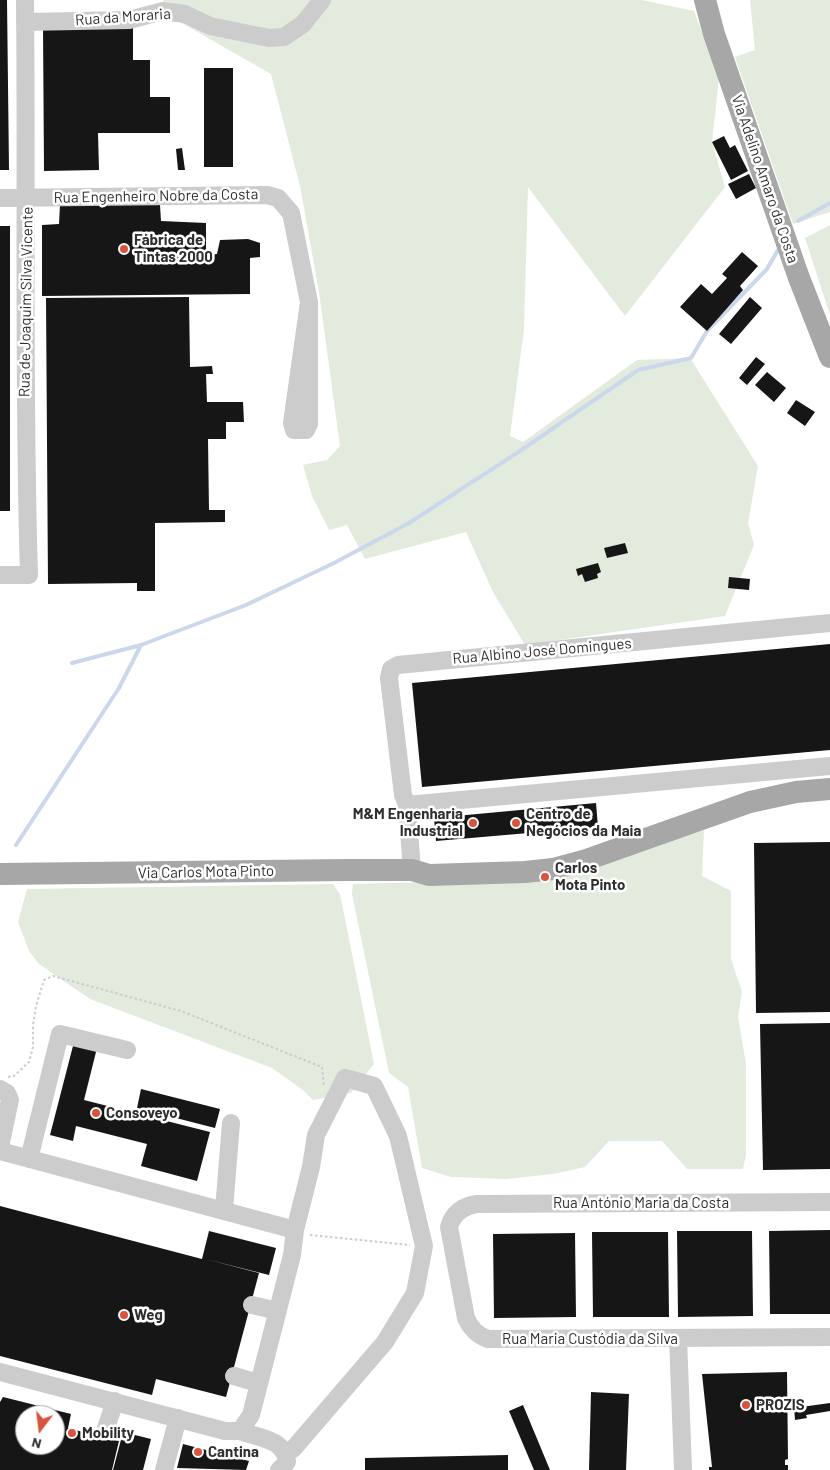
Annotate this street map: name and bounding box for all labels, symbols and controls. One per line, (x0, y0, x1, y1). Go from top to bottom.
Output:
street label: Rua da Moraria (75, 5, 171, 29)
street label: Via Adelino Amaro da Costa (728, 92, 802, 266)
street label: Rua Engenheiro Nobre da Costa (53, 185, 259, 207)
street label: Rua de Joaquim Silva Vicente (15, 207, 37, 397)
place label: Fábrica de Tintas 2000 (134, 231, 213, 266)
marker: Fábrica de Tintas 2000 (118, 243, 130, 255)
street label: Rua Albino José Domingues (452, 634, 632, 668)
place label: M&M Engenharia Industrial (353, 805, 463, 840)
place label: Centro de Negócios da Maia (526, 805, 641, 840)
marker: M&M Engenharia Industrial (467, 817, 479, 829)
marker: Centro de Negócios da Maia (510, 817, 522, 829)
place label: Carlos Mota Pinto (555, 859, 625, 894)
street label: Via Carlos Mota Pinto (138, 862, 274, 882)
marker: Carlos Mota Pinto (539, 871, 551, 883)
place label: Consoveyo (106, 1104, 178, 1122)
marker: Consoveyo (90, 1107, 102, 1119)
street label: Rua António Maria da Costa (553, 1194, 729, 1212)
place label: Weg (134, 1306, 163, 1324)
marker: Weg (118, 1309, 130, 1321)
street label: Rua Maria Custódia da Silva (502, 1330, 678, 1348)
place label: PROZIS (756, 1396, 805, 1414)
marker: PROZIS (740, 1399, 752, 1411)
north arrow (15, 1405, 65, 1455)
place label: Mobility (82, 1424, 134, 1442)
marker: Mobility (66, 1427, 78, 1439)
text: N (30, 1435, 43, 1453)
place label: Cantina (208, 1443, 259, 1461)
marker: Cantina (192, 1446, 204, 1458)

